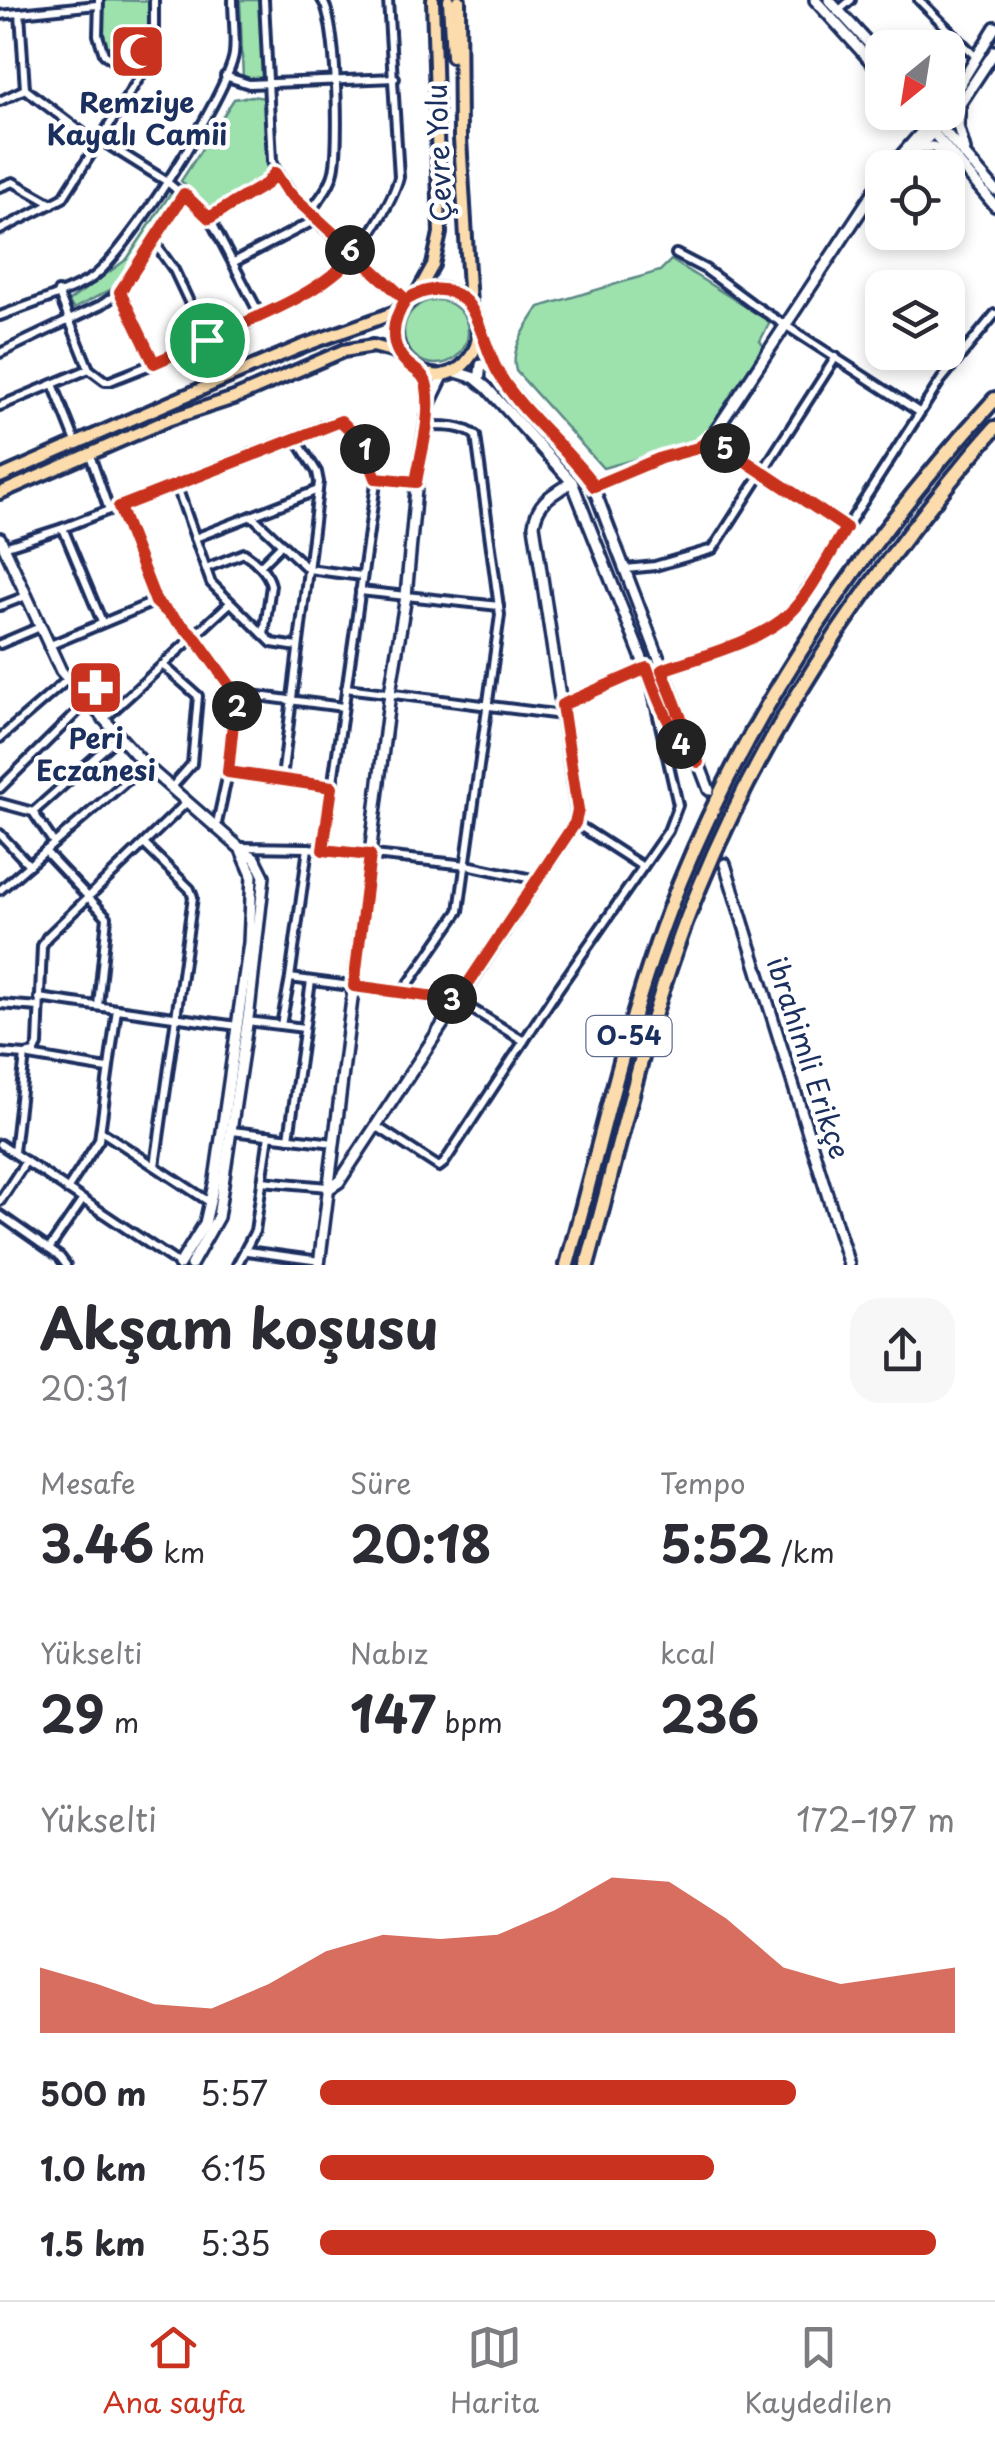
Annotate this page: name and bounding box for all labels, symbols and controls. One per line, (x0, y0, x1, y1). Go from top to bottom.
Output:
mosque icon: Remziye Kayalı Camii (107, 22, 167, 82)
north arrow (865, 30, 965, 130)
map controls (865, 30, 965, 370)
place label: Remziye Kayalı Camii (47, 80, 227, 155)
street label: Çevre Yolu (414, 83, 461, 223)
button: locate (865, 150, 965, 250)
pin: 6 (325, 225, 375, 275)
text: 6 (340, 228, 360, 271)
button: layers (865, 270, 965, 370)
pin (165, 298, 250, 383)
icon: arrive (180, 313, 235, 368)
pin: 5 (700, 423, 750, 473)
pin: 1 (340, 424, 390, 474)
text: 5 (716, 426, 734, 469)
text: 1 (358, 427, 372, 470)
pharmacy icon: Peri Eczanesi (66, 658, 126, 718)
pin: 2 (212, 681, 262, 731)
text: 2 (227, 684, 247, 727)
place label: Peri Eczanesi (36, 716, 156, 791)
pin: 4 (656, 719, 706, 769)
text: 4 (671, 722, 691, 765)
street label: ibrahimli Erikçe (756, 951, 862, 1164)
pin: 3 (427, 974, 477, 1024)
text: 3 (443, 977, 461, 1020)
road number: O-54 (586, 1016, 672, 1056)
text: Akşam koşusu (40, 1285, 439, 1368)
button: share (850, 1298, 955, 1403)
text: 20:31 (40, 1364, 128, 1412)
text: Mesafe (40, 1461, 136, 1504)
text: Süre (350, 1461, 412, 1504)
text: Tempo (660, 1461, 746, 1504)
text: 3.46 (40, 1504, 154, 1580)
text: 20:18 (350, 1504, 492, 1580)
text: 5:52 (660, 1504, 772, 1580)
text: km (154, 1530, 205, 1573)
text: /km (772, 1530, 835, 1573)
text: Yükselti (40, 1631, 142, 1674)
text: Nabız (350, 1631, 428, 1674)
text: kcal (660, 1631, 716, 1674)
text: 29 (40, 1674, 105, 1750)
text: 147 (350, 1674, 436, 1750)
text: 236 (660, 1674, 759, 1750)
text: m (105, 1700, 139, 1743)
text: bpm (436, 1700, 503, 1743)
text: Yükselti (40, 1795, 157, 1843)
text: 172–197 m (796, 1795, 955, 1843)
text: 500 m (40, 2069, 146, 2117)
text: 5:57 (200, 2069, 268, 2117)
text: 1.0 km (40, 2144, 146, 2192)
text: 6:15 (200, 2144, 267, 2192)
text: 1.5 km (40, 2219, 145, 2267)
text: 5:35 (200, 2219, 271, 2267)
tab: Ana sayfa (103, 2320, 245, 2423)
tab: Harita (450, 2320, 539, 2423)
tab: Kaydedilen (744, 2320, 892, 2423)

